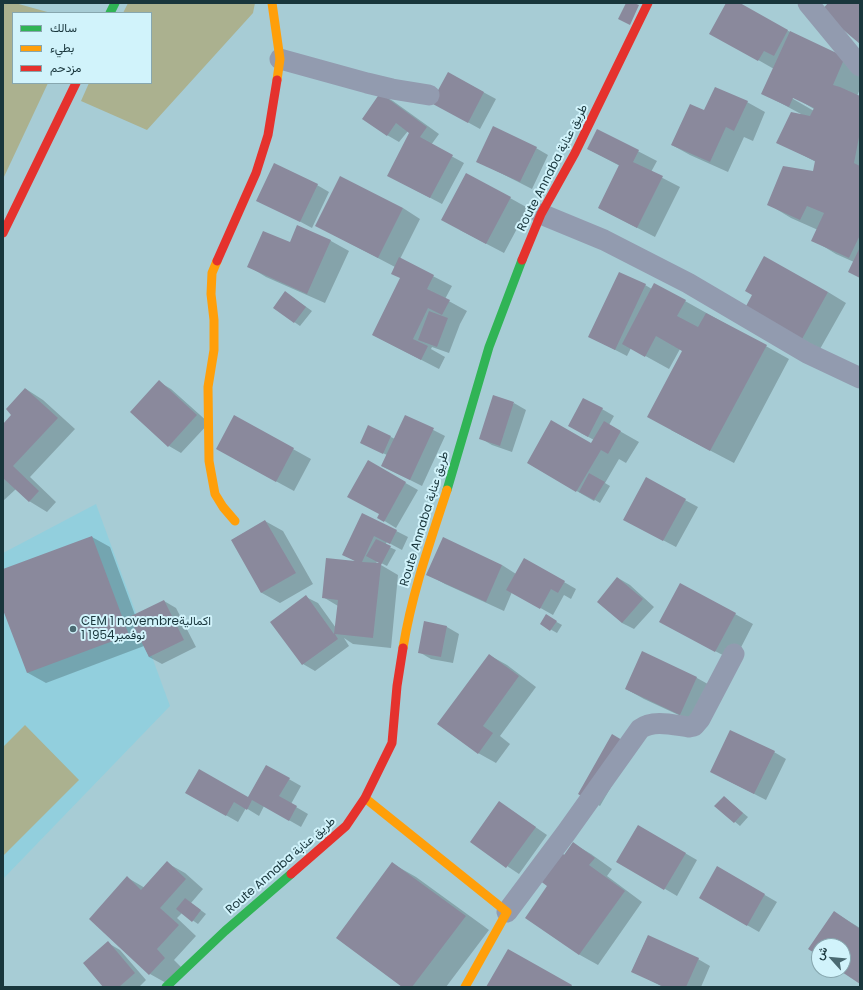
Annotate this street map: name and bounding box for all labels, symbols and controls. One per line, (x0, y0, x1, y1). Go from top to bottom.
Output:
legend (12, 12, 152, 84)
text: سالك (50, 19, 77, 36)
text: بطيء (50, 39, 74, 56)
text: مزدحم (50, 59, 81, 76)
street label: Route Annaba طريق عنابة (515, 102, 591, 234)
street label: Route Annaba طريق عنابة (398, 450, 452, 588)
place label: CEM 1 novembreاكمالية 1 نوفمير1954 (81, 615, 211, 643)
marker: CEM 1 novembreاكمالية 1 نوفمير1954 (68, 624, 78, 634)
street label: Route Annaba طريق عنابة (223, 814, 339, 918)
north arrow (811, 938, 851, 978)
text: ش (811, 943, 831, 963)

